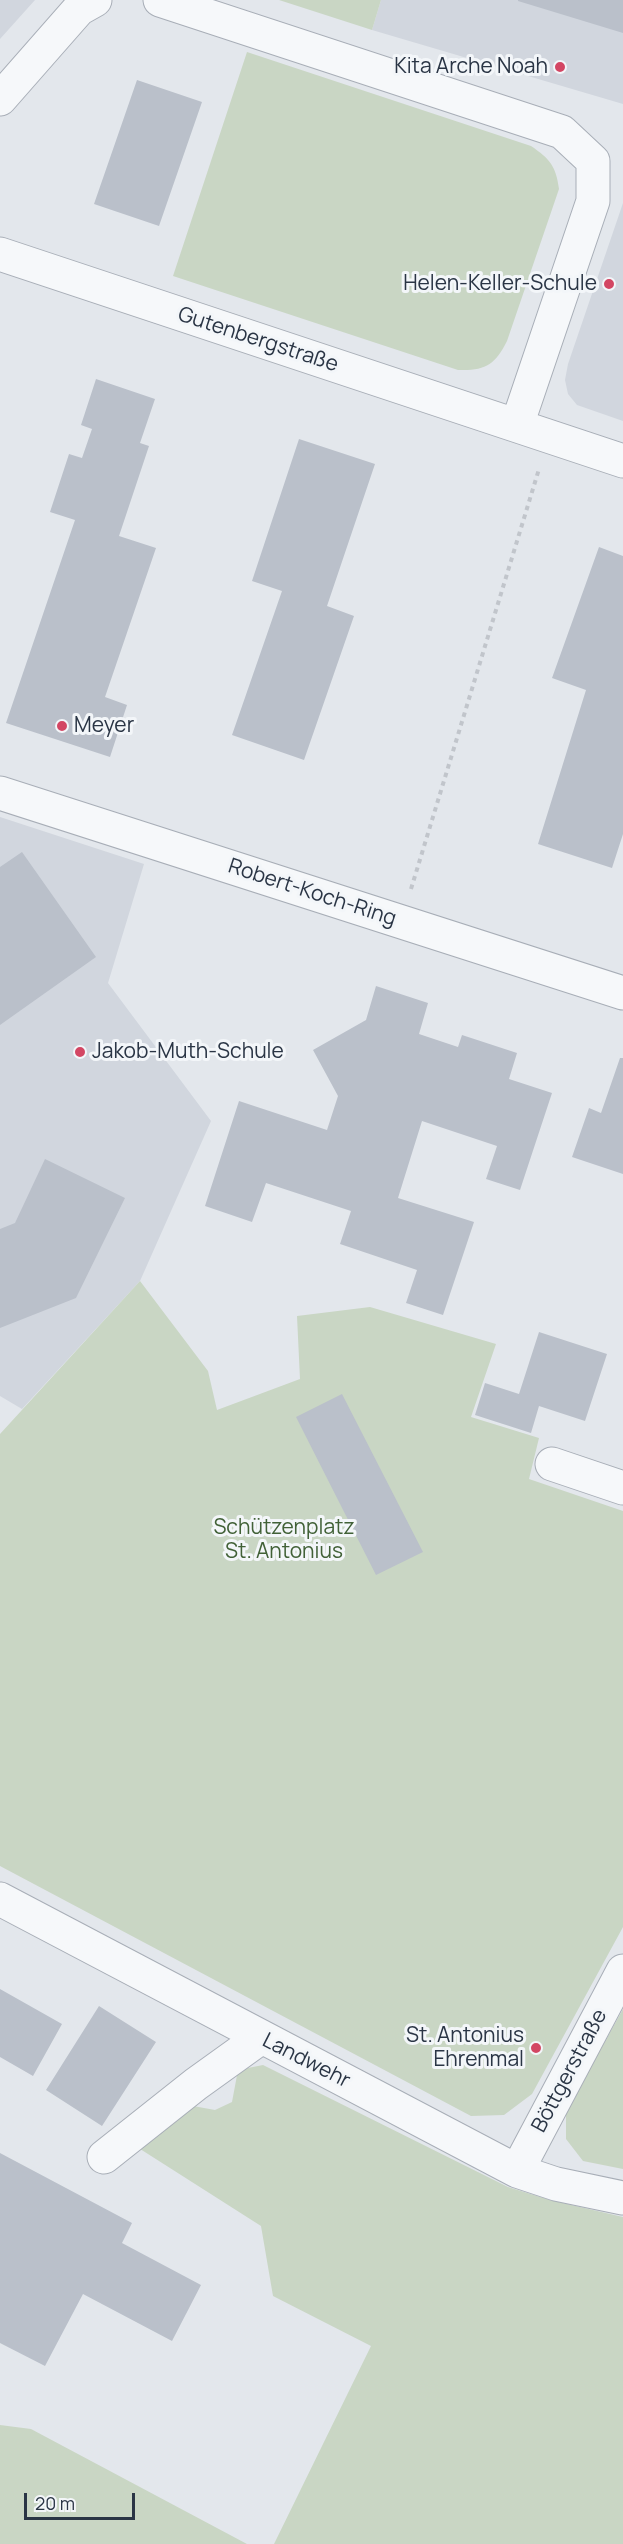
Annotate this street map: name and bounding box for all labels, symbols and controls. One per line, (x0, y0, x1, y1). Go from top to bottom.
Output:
place label: Kita Arche Noah (394, 54, 548, 80)
marker: Kita Arche Noah (553, 60, 567, 74)
place label: Helen-Keller-Schule (403, 271, 597, 297)
marker: Helen-Keller-Schule (602, 277, 616, 291)
street label: Gutenbergstraße (175, 302, 341, 378)
place label: Meyer (74, 713, 134, 739)
marker: Meyer (55, 719, 69, 733)
street label: Robert-Koch-Ring (225, 854, 399, 932)
place label: Jakob-Muth-Schule (92, 1039, 284, 1065)
marker: Jakob-Muth-Schule (73, 1045, 87, 1059)
park label: Schützenplatz St. Antonius (213, 1515, 355, 1565)
street label: Böttgerstraße (527, 2005, 613, 2137)
place label: St. Antonius Ehrenmal (406, 2023, 524, 2073)
street label: Landwehr (258, 2028, 354, 2094)
marker: St. Antonius Ehrenmal (529, 2041, 543, 2055)
scale bar (27, 2481, 138, 2519)
text: 20 m (35, 2491, 75, 2515)

